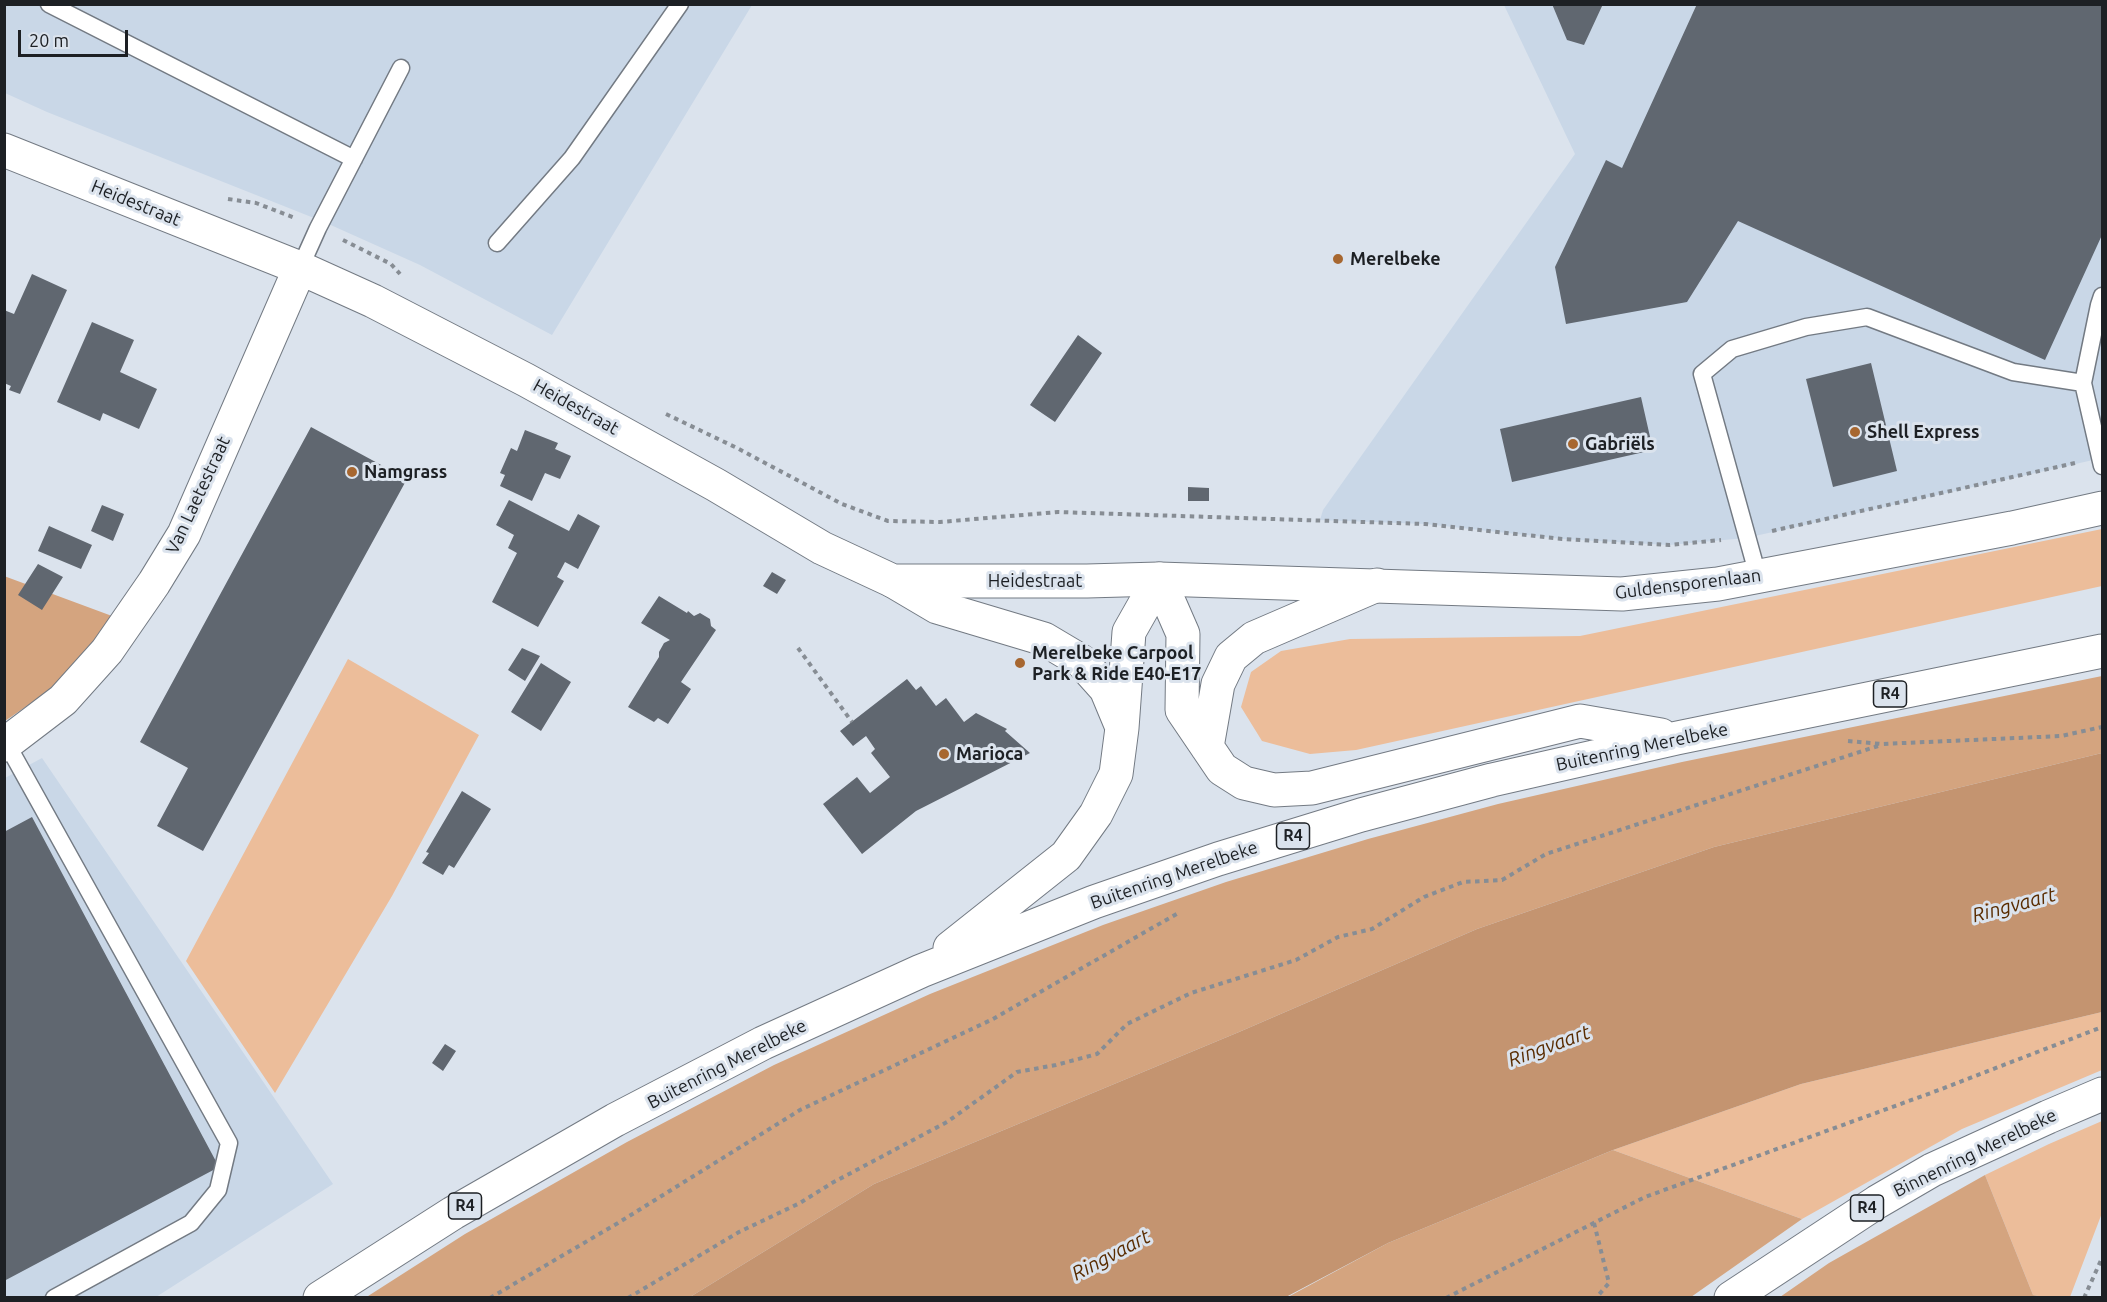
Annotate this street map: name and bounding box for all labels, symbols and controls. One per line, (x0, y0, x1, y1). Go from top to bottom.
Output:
scale bar (21, 18, 130, 56)
text: 20 m (29, 30, 69, 50)
street label: Heidestraat (88, 175, 184, 231)
place label: Merelbeke (1350, 248, 1441, 270)
marker: Merelbeke (1331, 252, 1345, 266)
street label: Heidestraat (529, 375, 623, 439)
place label: Shell Express (1867, 421, 1979, 443)
marker: Shell Express (1848, 425, 1862, 439)
street label: Van Laetestraat (161, 433, 235, 557)
place label: Gabriëls (1585, 433, 1655, 455)
marker: Gabriëls (1566, 437, 1580, 451)
place label: Namgrass (364, 461, 447, 483)
marker: Namgrass (345, 465, 359, 479)
street label: Guldensporenlaan (1614, 564, 1762, 604)
street label: Heidestraat (988, 570, 1082, 592)
place label: Merelbeke Carpool Park & Ride E40-E17 (1032, 642, 1201, 684)
marker: Merelbeke Carpool Park & Ride E40-E17 (1013, 656, 1027, 670)
road number: R4 (1874, 681, 1906, 707)
street label: Buitenring Merelbeke (1554, 718, 1730, 776)
place label: Marioca (956, 743, 1023, 765)
marker: Marioca (937, 747, 951, 761)
road number: R4 (1276, 823, 1310, 849)
street label: Buitenring Merelbeke (1088, 836, 1260, 914)
water label: Ringvaart (1969, 882, 2059, 928)
street label: Buitenring Merelbeke (644, 1015, 810, 1113)
water label: Ringvaart (1505, 1020, 1593, 1072)
street label: Binnenring Merelbeke (1890, 1104, 2060, 1202)
road number: R4 (448, 1193, 482, 1219)
road number: R4 (1850, 1195, 1884, 1221)
water label: Ringvaart (1068, 1224, 1154, 1286)

